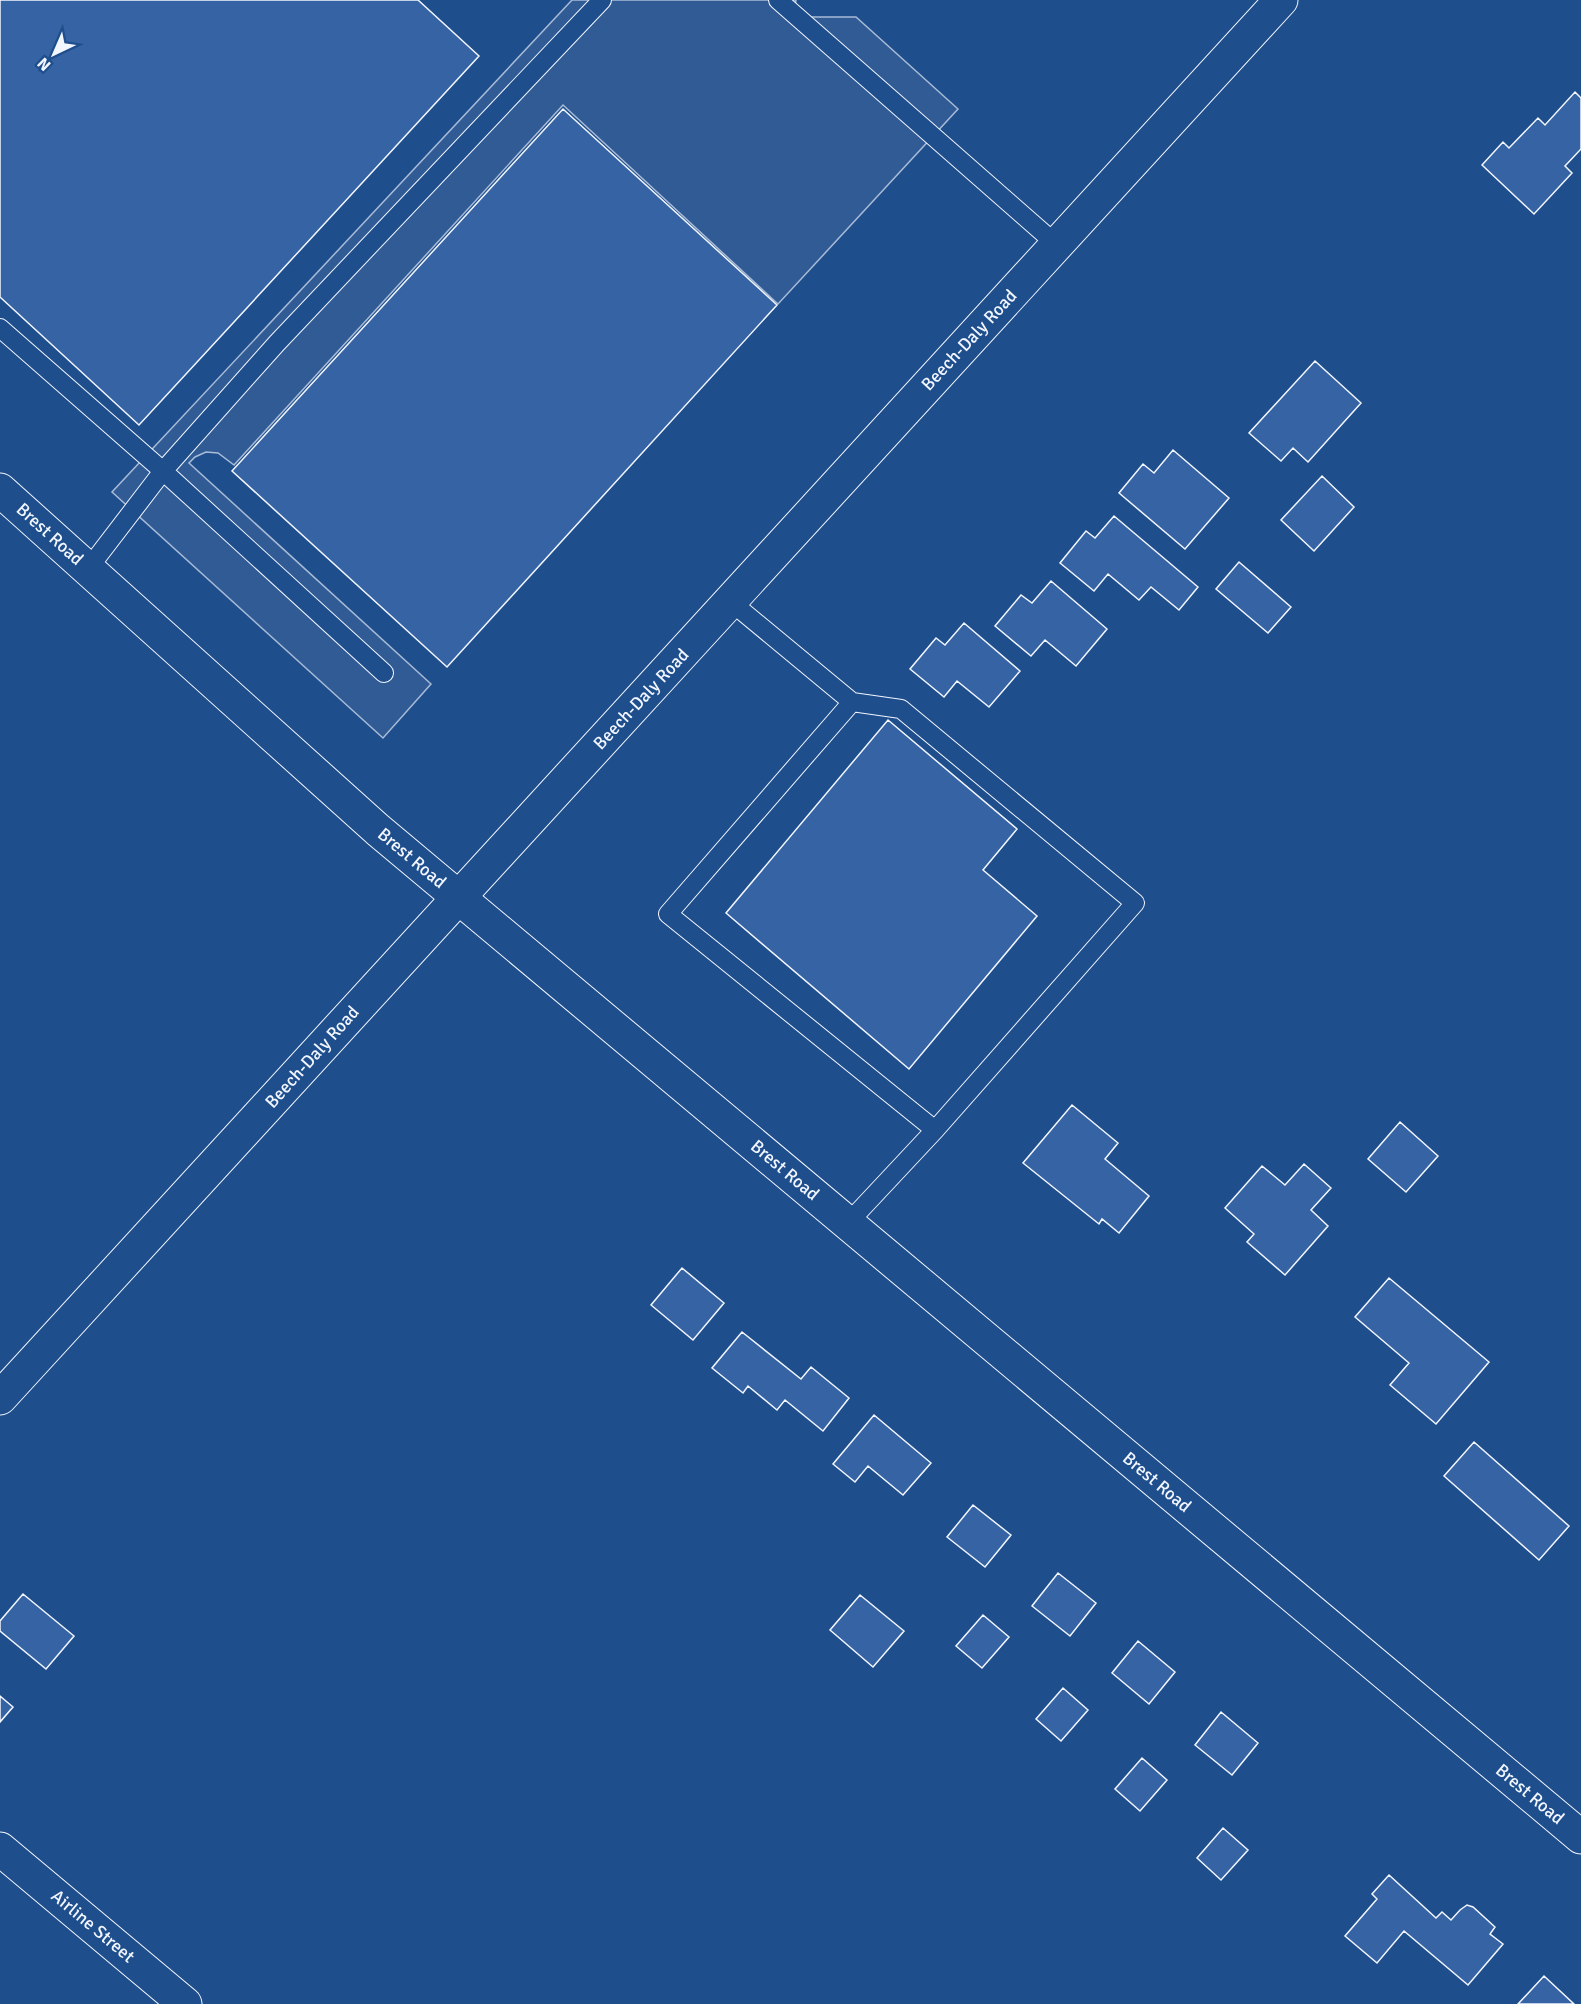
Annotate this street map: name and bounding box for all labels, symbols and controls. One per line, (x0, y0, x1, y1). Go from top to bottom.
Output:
north arrow (24, 24, 84, 84)
text: N (33, 53, 55, 75)
street label: Beech-Daly Road (917, 285, 1021, 395)
street label: Brest Road (12, 498, 88, 570)
street label: Beech-Daly Road (589, 644, 693, 754)
street label: Brest Road (373, 823, 451, 893)
street label: Beech-Daly Road (260, 1001, 364, 1113)
street label: Brest Road (746, 1135, 824, 1205)
street label: Brest Road (1118, 1447, 1196, 1517)
street label: Brest Road (1491, 1759, 1569, 1829)
street label: Airline Street (47, 1885, 139, 1967)

